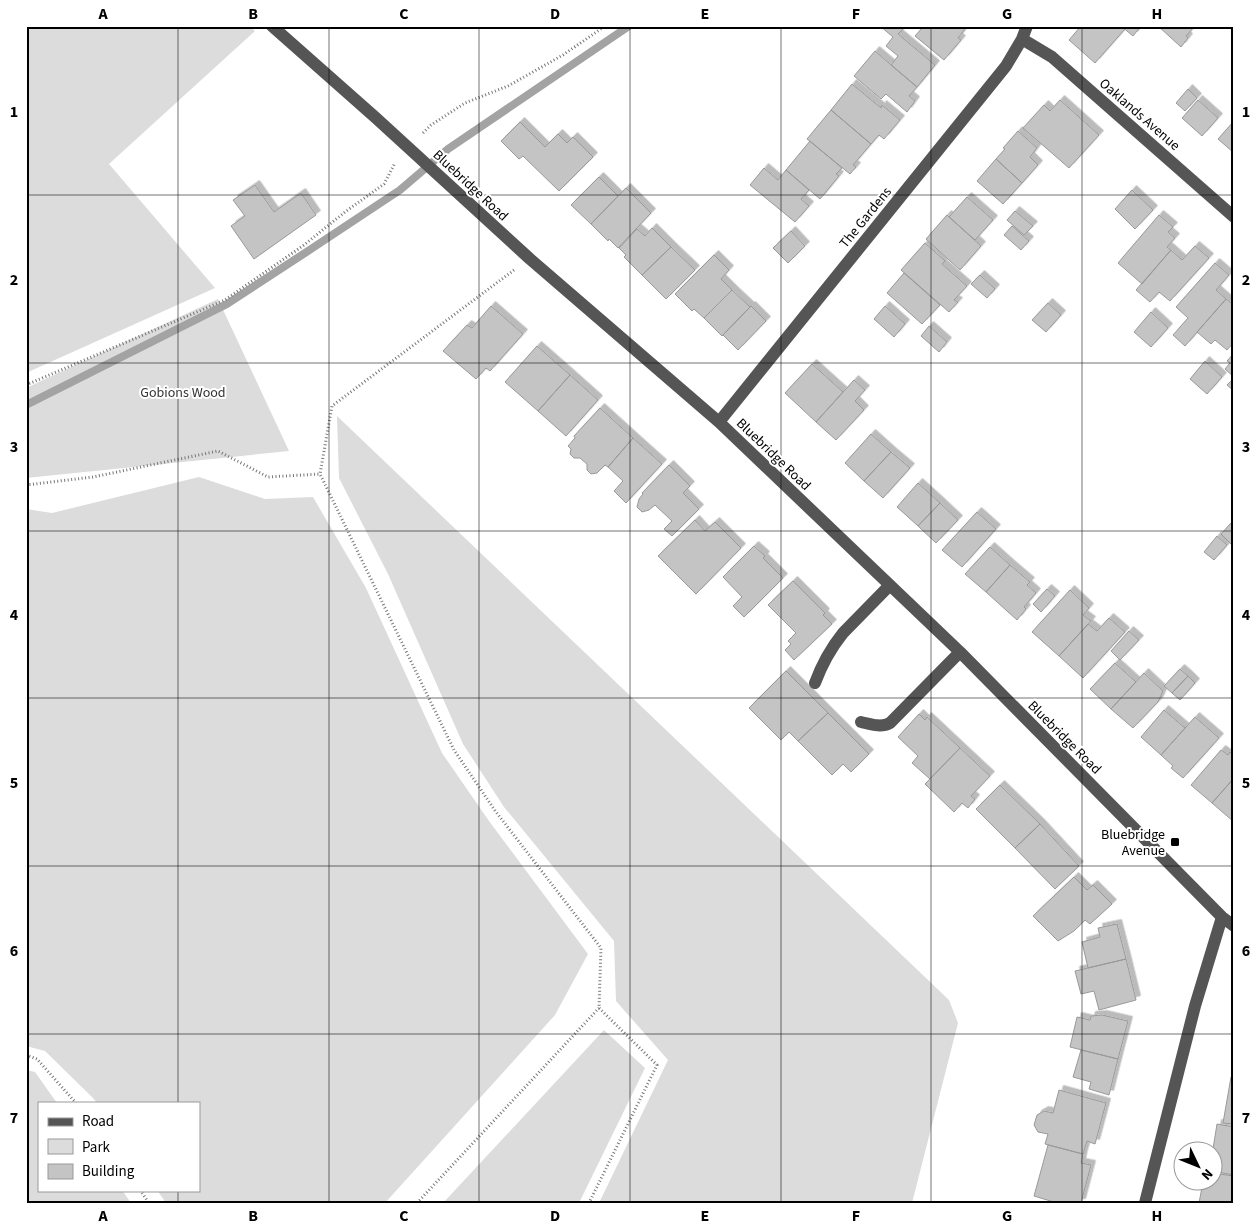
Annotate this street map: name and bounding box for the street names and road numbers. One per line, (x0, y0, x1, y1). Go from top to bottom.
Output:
street label: Oaklands Avenue (1095, 74, 1184, 156)
street label: Bluebridge Road (428, 145, 513, 226)
street label: The Gardens (835, 183, 897, 252)
street label: Bluebridge Road (732, 414, 815, 496)
street label: Bluebridge Road (1023, 696, 1106, 779)

